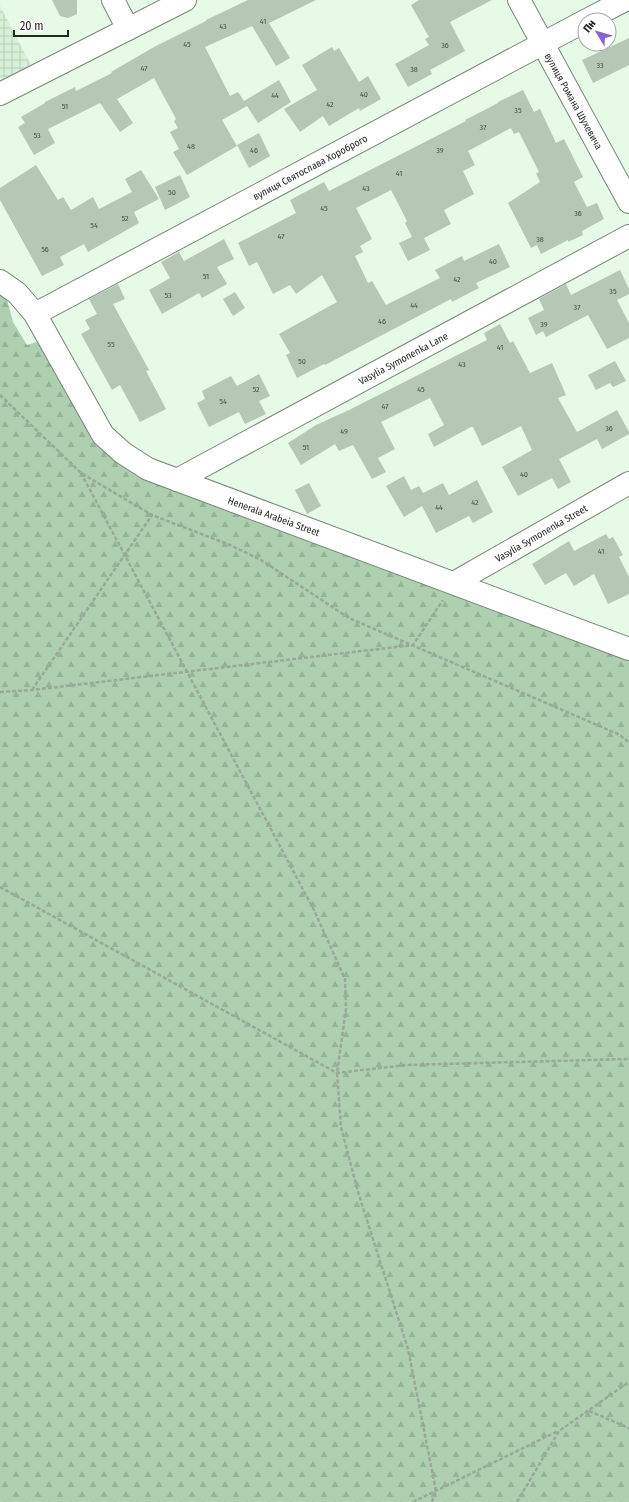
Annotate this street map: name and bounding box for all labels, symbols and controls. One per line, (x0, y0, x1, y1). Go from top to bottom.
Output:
scale bar (14, 12, 68, 38)
north arrow (577, 12, 617, 52)
house number: 41 (260, 17, 266, 26)
text: Пн (581, 17, 599, 35)
text: 20 m (20, 19, 44, 33)
house number: 43 (219, 22, 227, 31)
house number: 45 (183, 40, 191, 49)
house number: 36 (441, 41, 449, 50)
street label: вулиця Романа Шухевича (542, 51, 605, 152)
house number: 33 (596, 61, 604, 70)
house number: 47 (141, 64, 148, 73)
house number: 38 (410, 65, 418, 74)
house number: 40 (360, 90, 368, 99)
house number: 44 (271, 91, 279, 100)
house number: 42 (326, 100, 334, 109)
house number: 51 (62, 102, 68, 111)
house number: 35 (514, 106, 522, 115)
house number: 37 (480, 123, 487, 132)
house number: 53 (33, 131, 41, 140)
street label: вулиця Святослава Хороброго (251, 133, 370, 203)
house number: 48 (187, 142, 195, 151)
house number: 46 (250, 146, 258, 155)
house number: 39 (436, 146, 444, 155)
house number: 41 (396, 169, 402, 178)
house number: 43 (362, 184, 370, 193)
house number: 50 (168, 188, 176, 197)
house number: 45 (320, 204, 328, 213)
house number: 36 (574, 209, 582, 218)
house number: 52 (121, 214, 129, 223)
house number: 54 (90, 221, 98, 230)
house number: 47 (278, 232, 285, 241)
house number: 38 (536, 235, 544, 244)
house number: 56 (41, 245, 49, 254)
house number: 40 (489, 257, 497, 266)
house number: 51 (203, 272, 209, 281)
house number: 42 (453, 275, 461, 284)
house number: 35 (609, 287, 617, 296)
house number: 53 (164, 291, 172, 300)
house number: 44 (410, 301, 418, 310)
house number: 37 (574, 303, 581, 312)
house number: 46 (378, 317, 386, 326)
house number: 39 (540, 320, 548, 329)
street label: Vasylia Symonenka Lane (357, 330, 450, 388)
house number: 55 (107, 340, 115, 349)
house number: 41 (497, 343, 503, 352)
house number: 50 (298, 357, 306, 366)
house number: 43 (458, 360, 466, 369)
house number: 52 (252, 385, 260, 394)
house number: 45 (417, 385, 425, 394)
house number: 54 (219, 397, 227, 406)
house number: 47 (382, 402, 389, 411)
house number: 36 (605, 424, 613, 433)
house number: 49 (340, 427, 348, 436)
house number: 51 (303, 443, 309, 452)
house number: 40 (520, 470, 528, 479)
street label: Henerala Arabeia Street (226, 495, 322, 539)
house number: 42 (471, 498, 479, 507)
street label: Vasylia Symonenka Street (493, 502, 590, 565)
house number: 44 (435, 503, 443, 512)
house number: 41 (598, 547, 604, 556)

